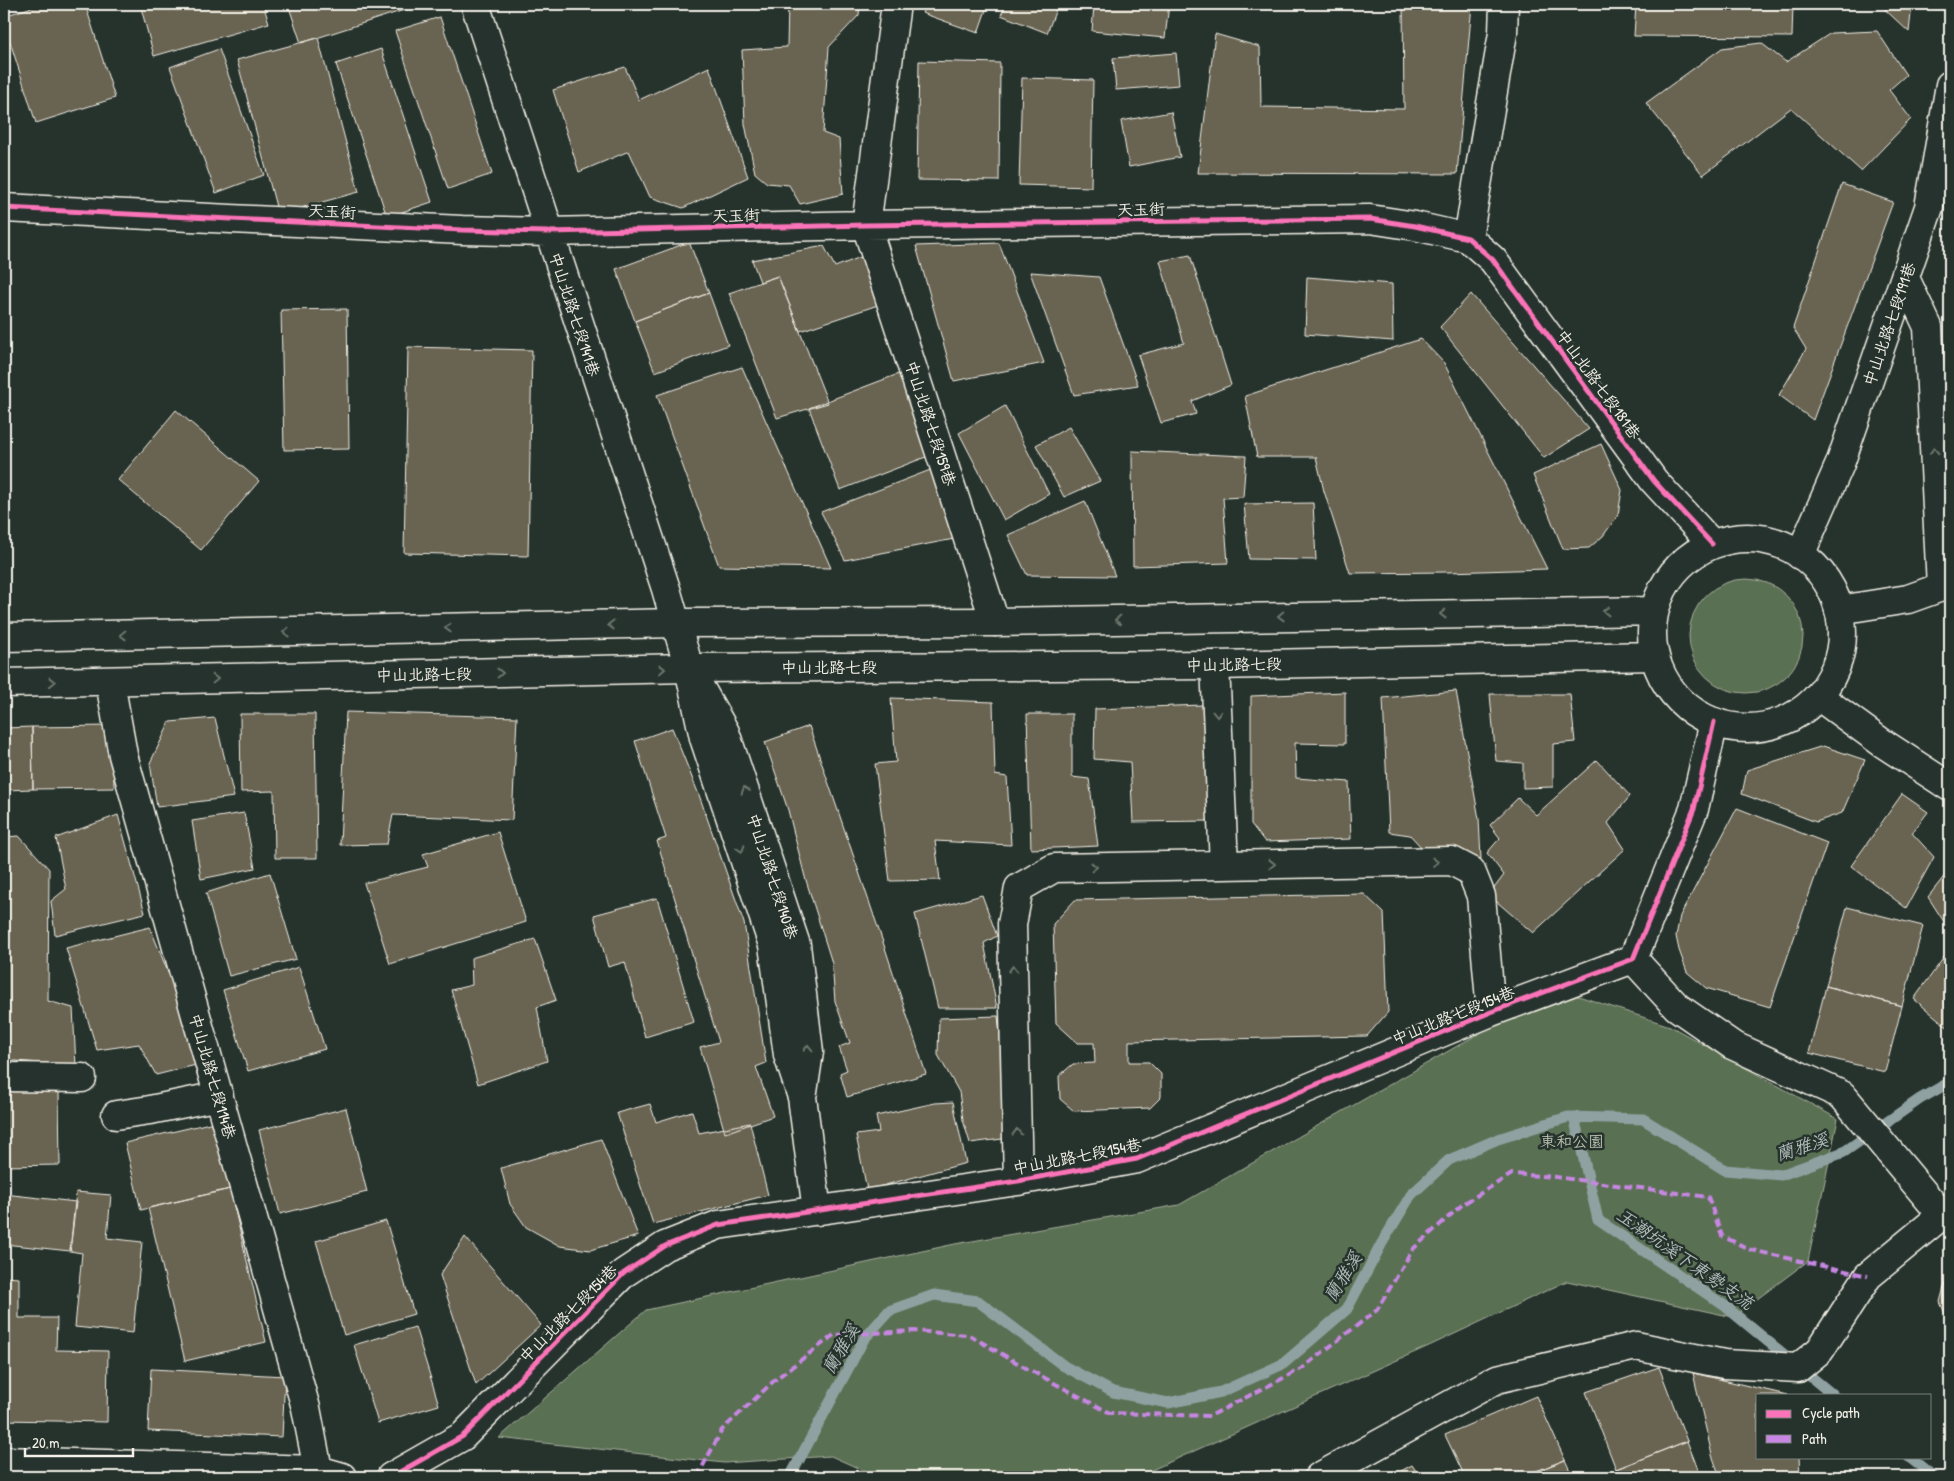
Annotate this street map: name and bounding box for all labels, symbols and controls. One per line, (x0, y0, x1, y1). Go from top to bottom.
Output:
street label: 天玉街 (1117, 198, 1165, 220)
street label: 天玉街 (307, 199, 357, 223)
street label: 天玉街 (712, 204, 760, 226)
street label: 中山北路七段141巷 (545, 249, 605, 379)
street label: 中山北路七段191巷 (1858, 259, 1920, 389)
street label: 中山北路七段181巷 (1552, 325, 1646, 443)
street label: 中山北路七段159巷 (900, 358, 962, 488)
one-way arrow (1929, 447, 1940, 455)
one-way arrow (1601, 606, 1609, 616)
one-way arrow (1439, 608, 1447, 619)
one-way arrow (1276, 611, 1284, 622)
one-way arrow (1114, 614, 1122, 625)
one-way arrow (606, 620, 614, 630)
one-way arrow (444, 623, 452, 633)
one-way arrow (282, 626, 290, 637)
one-way arrow (119, 630, 127, 640)
street label: 中山北路七段 (1186, 652, 1282, 676)
street label: 中山北路七段 (781, 656, 877, 678)
street label: 中山北路七段 (376, 662, 472, 686)
one-way arrow (659, 663, 667, 674)
one-way arrow (496, 667, 504, 678)
one-way arrow (212, 674, 219, 684)
one-way arrow (49, 677, 57, 687)
one-way arrow (1212, 710, 1223, 718)
one-way arrow (740, 786, 750, 795)
street label: 中山北路七段140巷 (742, 810, 804, 942)
one-way arrow (735, 845, 745, 853)
one-way arrow (1431, 856, 1439, 867)
one-way arrow (1269, 859, 1277, 869)
one-way arrow (1090, 862, 1098, 872)
one-way arrow (1007, 965, 1018, 973)
street label: 中山北路七段154巷 (1388, 980, 1518, 1050)
street label: 中山北路七段114巷 (185, 1011, 241, 1141)
one-way arrow (802, 1044, 813, 1052)
water label: 蘭雅溪 (1772, 1126, 1832, 1166)
one-way arrow (1012, 1128, 1022, 1136)
park label: 東和公園 (1540, 1130, 1604, 1152)
street label: 中山北路七段154巷 (1011, 1133, 1143, 1179)
water label: 玉潮坑溪下東勢支流 (1612, 1202, 1760, 1316)
water label: 蘭雅溪 (1318, 1246, 1368, 1306)
street label: 中山北路七段154巷 (514, 1259, 622, 1367)
water label: 蘭雅溪 (816, 1318, 866, 1378)
legend (1756, 1394, 1932, 1458)
text: Cycle path (1802, 1402, 1860, 1423)
scale bar (25, 1426, 132, 1458)
text: Path (1802, 1428, 1827, 1449)
text: 20 m (32, 1432, 59, 1453)

